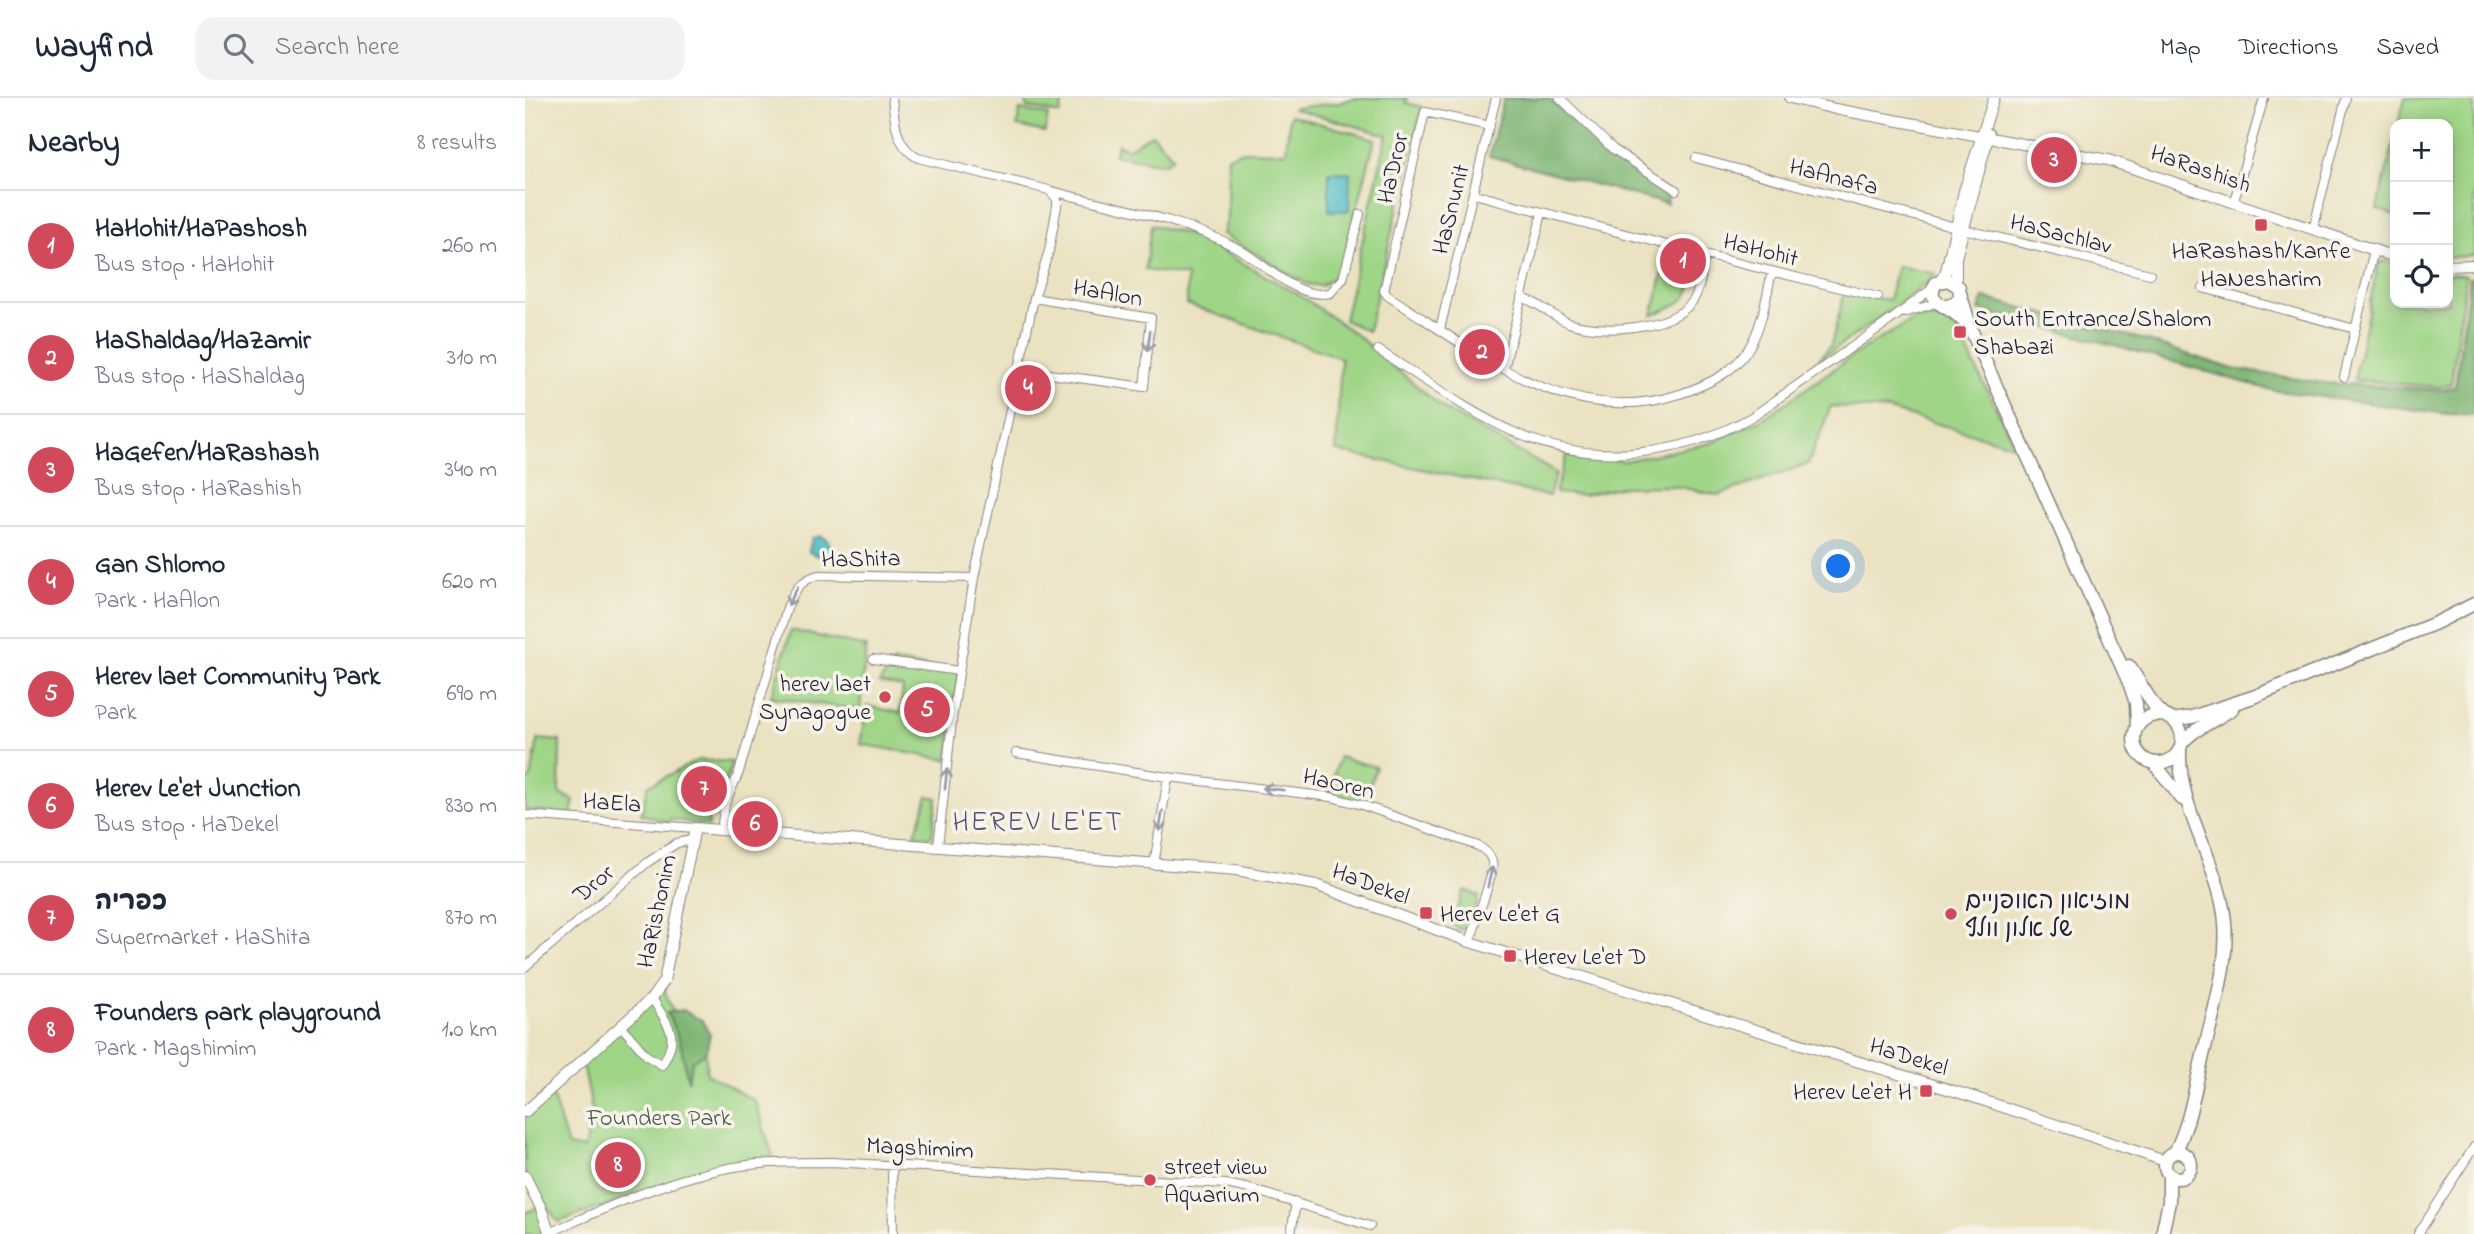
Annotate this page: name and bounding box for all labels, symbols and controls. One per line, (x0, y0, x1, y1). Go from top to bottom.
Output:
search box (195, 17, 685, 80)
text: Wayfind (35, 24, 153, 72)
icon: search (219, 29, 257, 67)
text: Search here (275, 29, 399, 67)
text: Map (2160, 31, 2201, 66)
text: Directions (2239, 31, 2338, 66)
text: Saved (2376, 31, 2439, 66)
map controls (2390, 119, 2453, 308)
button: + (2390, 119, 2453, 182)
text: Nearby (28, 122, 120, 166)
text: 8 results (417, 127, 497, 160)
street label: HaDror (1369, 129, 1420, 208)
pin: 3 (2031, 134, 2077, 186)
street label: HaRashish (2145, 137, 2255, 204)
street label: HaAnafa (1785, 150, 1882, 206)
street label: HaSnunit (1424, 161, 1481, 258)
button: − (2390, 182, 2453, 245)
street label: HaSachlav (2006, 206, 2116, 265)
text: HaHohit/HaPashosh (95, 211, 307, 249)
marker: HaRashash/Kanfe HaNesharim (2253, 217, 2269, 233)
street label: HaHohit (1719, 225, 1802, 278)
text: 1 (47, 230, 55, 263)
text: 260 m (442, 230, 497, 263)
pin: 1 (1660, 235, 1706, 287)
place label: HaRashash/Kanfe HaNesharim (2171, 235, 2351, 298)
button: locate (2390, 245, 2453, 308)
text: Bus stop · HaHohit (95, 249, 275, 282)
street label: HaAlon (1070, 271, 1145, 318)
place label: South Entrance/Shalom Shabazi (1974, 303, 2211, 366)
text: HaShaldag/HaZamir (95, 323, 311, 361)
marker: South Entrance/Shalom Shabazi (1952, 324, 1968, 340)
pin: 2 (1459, 326, 1505, 378)
one-way arrow (1142, 329, 1155, 352)
text: 2 (45, 342, 57, 375)
text: 310 m (447, 342, 497, 375)
text: Bus stop · HaShaldag (95, 361, 305, 394)
pin: 4 (1005, 362, 1051, 414)
text: HaGefen/HaRashash (95, 435, 319, 473)
text: 3 (46, 454, 56, 487)
text: 340 m (444, 454, 497, 487)
text: Bus stop · HaRashish (95, 473, 302, 506)
street label: HaShita (821, 542, 901, 579)
text: Gan Shlomo (95, 547, 225, 585)
your location (1821, 549, 1855, 583)
text: 4 (46, 566, 56, 599)
text: 620 m (442, 566, 497, 599)
text: Park · HaAlon (95, 585, 220, 618)
one-way arrow (786, 586, 800, 606)
text: Herev laet Community Park (95, 659, 380, 697)
place label: herev laet Synagogue (759, 668, 871, 732)
text: 5 (44, 678, 58, 711)
text: 690 m (446, 678, 497, 711)
pin: 5 (904, 684, 950, 736)
marker: herev laet Synagogue (877, 689, 893, 705)
text: Park (95, 697, 137, 730)
street label: HaOren (1299, 760, 1378, 811)
pin: 7 (681, 763, 727, 815)
one-way arrow (939, 768, 952, 791)
text: Herev Le'et Junction (95, 771, 300, 809)
one-way arrow (1262, 782, 1285, 795)
street label: HaEla (581, 785, 642, 824)
text: 6 (46, 790, 56, 823)
text: 830 m (445, 790, 497, 823)
pin: 6 (732, 798, 778, 850)
district label: HEREV LE'ET (952, 803, 1124, 844)
text: Bus stop · HaDekel (95, 809, 279, 842)
one-way arrow (1154, 809, 1167, 832)
street label: HaRishonim (629, 851, 688, 972)
street label: HaDekel (1326, 855, 1414, 916)
street label: Dror (565, 857, 624, 913)
one-way arrow (1484, 866, 1497, 889)
text: כפריה (95, 884, 167, 922)
place label: מוזיאון האופניים של אלון וולף (1965, 885, 2130, 948)
place label: Herev Le'et G (1440, 898, 1560, 933)
text: 7 (46, 902, 56, 935)
text: 870 m (445, 902, 497, 935)
marker: Herev Le'et G (1418, 905, 1434, 921)
marker: מוזיאון האופניים של אלון וולף (1943, 906, 1959, 922)
text: Supermarket · HaShita (95, 922, 310, 955)
place label: Herev Le'et D (1524, 941, 1647, 976)
marker: Herev Le'et D (1502, 948, 1518, 964)
text: Founders park playground (95, 995, 381, 1033)
text: 8 (47, 1014, 55, 1047)
text: 1.0 km (441, 1014, 497, 1047)
street label: HaDekel (1865, 1030, 1952, 1087)
text: Park · Magshimim (95, 1033, 256, 1066)
place label: Herev Le'et H (1793, 1076, 1912, 1111)
marker: Herev Le'et H (1918, 1083, 1934, 1099)
park label: Founders Park (586, 1102, 732, 1137)
street label: Magshimim (865, 1129, 975, 1170)
pin: 8 (595, 1139, 641, 1191)
place label: street view Aquarium (1164, 1151, 1267, 1214)
marker: street view Aquarium (1142, 1172, 1158, 1188)

